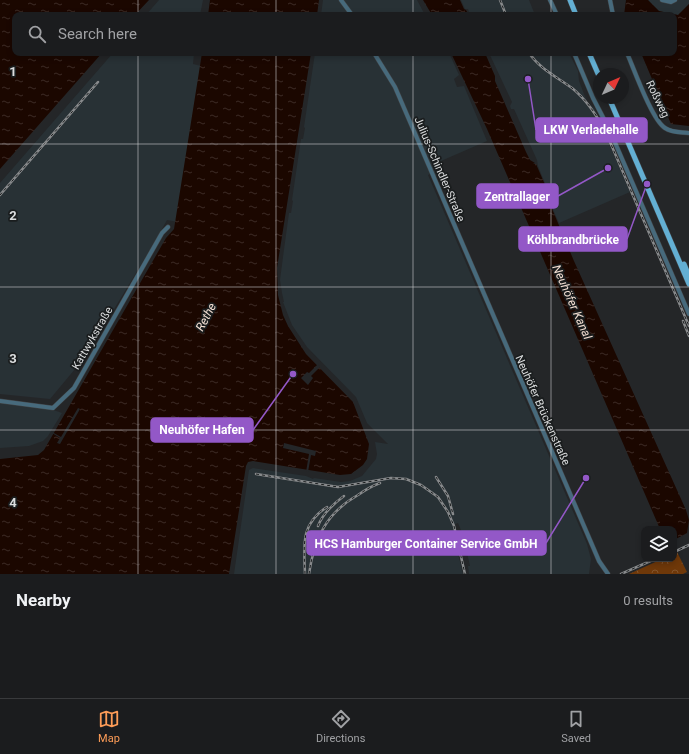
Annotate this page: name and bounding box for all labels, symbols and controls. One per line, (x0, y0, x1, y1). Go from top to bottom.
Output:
search box (12, 12, 677, 56)
icon: search (26, 23, 48, 45)
text: Search here (58, 25, 137, 43)
text: 1 (9, 64, 17, 79)
north arrow (593, 68, 629, 104)
street label: Roßweg (643, 78, 672, 120)
street label: Julius-Schindler-Straße (412, 115, 468, 224)
callout: LKW Verladehalle (536, 118, 647, 142)
text: LKW Verladehalle (544, 123, 639, 137)
callout: Zentrallager (477, 184, 558, 208)
text: Zentrallager (484, 190, 550, 204)
text: 2 (9, 208, 17, 223)
callout: Köhlbrandbrücke (519, 227, 627, 251)
text: Köhlbrandbrücke (527, 233, 619, 247)
water label: Neuhöfer Kanal (549, 263, 595, 342)
water label: Rethe (193, 301, 219, 333)
street label: Kattwykstraße (69, 304, 116, 372)
text: 3 (9, 351, 17, 366)
street label: Neuhöfer Brückenstraße (512, 353, 573, 467)
callout: Neuhöfer Hafen (151, 418, 253, 442)
text: Neuhöfer Hafen (159, 423, 245, 437)
text: 4 (9, 495, 17, 510)
map controls (641, 526, 677, 562)
button: layers (641, 526, 677, 562)
callout: HCS Hamburger Container Service GmbH (307, 531, 546, 555)
text: HCS Hamburger Container Service GmbH (314, 537, 538, 551)
text: Nearby (16, 590, 71, 610)
text: 0 results (623, 593, 673, 608)
tab: Map (98, 708, 120, 745)
tab: Directions (316, 708, 365, 745)
tab: Saved (561, 708, 591, 745)

